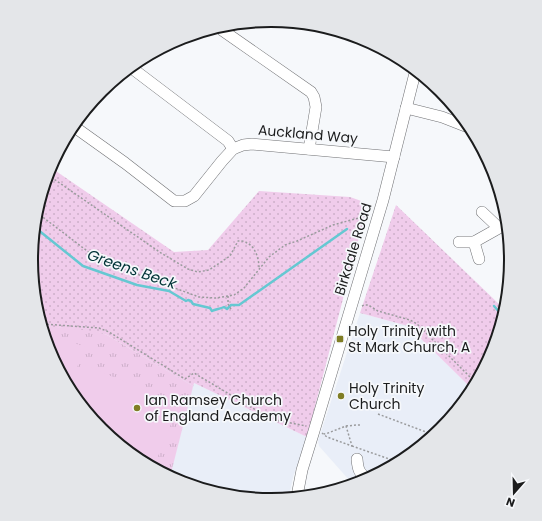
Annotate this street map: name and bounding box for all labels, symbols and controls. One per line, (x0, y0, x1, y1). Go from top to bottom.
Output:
street label: Auckland Way (257, 120, 359, 148)
street label: Birkdale Road (329, 200, 377, 298)
water label: Greens Beck (85, 244, 181, 294)
place label: Holy Trinity with St Mark Church, A (348, 321, 470, 357)
marker: Holy Trinity with St Mark Church, A (335, 334, 345, 344)
place label: Holy Trinity Church (349, 378, 424, 414)
place label: Ian Ramsey Church of England Academy (145, 390, 291, 426)
marker: Holy Trinity Church (336, 391, 346, 401)
marker: Ian Ramsey Church of England Academy (132, 403, 142, 413)
north arrow (494, 473, 534, 513)
text: N (504, 493, 517, 511)

